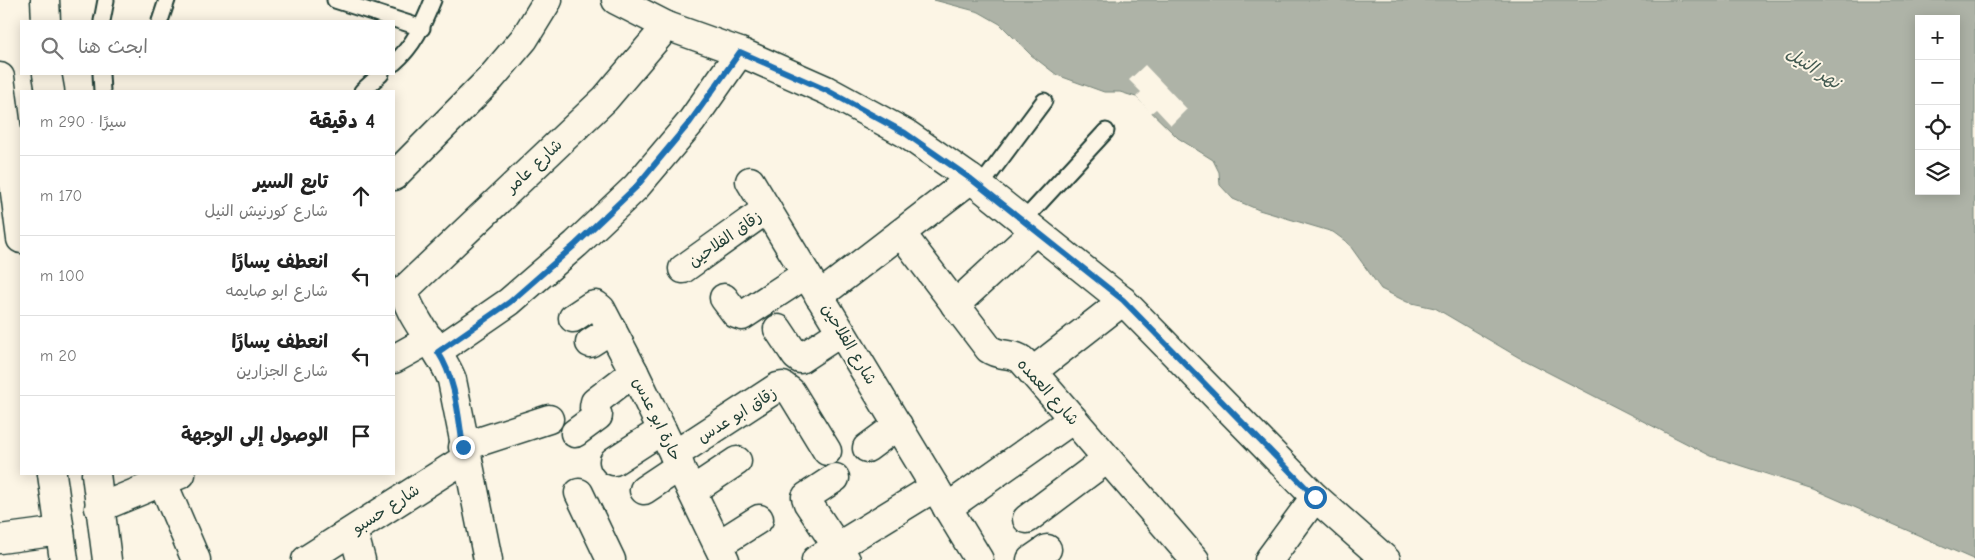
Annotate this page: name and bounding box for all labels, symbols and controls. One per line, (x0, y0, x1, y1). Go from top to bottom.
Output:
map controls (1915, 15, 1960, 195)
button: + (1915, 15, 1960, 60)
search box (20, 20, 395, 75)
icon: search (38, 34, 66, 62)
text: ابحث هنا (78, 36, 148, 58)
water label: نهر النيل (1782, 43, 1846, 95)
button: − (1915, 60, 1960, 105)
button: locate (1915, 105, 1960, 150)
text: 4 دقيقة (309, 109, 375, 133)
text: سيرًا · 290 m (40, 113, 127, 131)
street label: شارع عامر (501, 136, 567, 199)
button: layers (1915, 150, 1960, 195)
text: تابع السير (254, 171, 328, 193)
icon: ahead (347, 182, 375, 210)
text: 170 m (40, 187, 82, 205)
text: شارع كورنيش النيل (205, 202, 328, 220)
street label: زقاق الفلاحين (685, 207, 765, 271)
text: انعطف يسارًا (231, 251, 328, 273)
icon: left (347, 262, 375, 290)
text: 100 m (40, 267, 84, 285)
text: شارع ابو صايمه (225, 282, 328, 300)
street label: شارع الفلاحين (816, 300, 880, 389)
text: انعطف يسارًا (231, 331, 328, 353)
icon: left (347, 342, 375, 370)
text: 20 m (40, 347, 77, 365)
street label: شارع العمده (1012, 355, 1083, 430)
text: شارع الجزارين (236, 362, 328, 380)
street label: حارة ابو عدس (628, 374, 685, 464)
street label: زقاق ابو عدس (694, 384, 780, 447)
icon: arrive (347, 422, 375, 450)
text: الوصول إلى الوجهة (181, 424, 328, 446)
route end (452, 436, 475, 459)
street label: شارع حسبو (347, 481, 424, 540)
route start (1304, 486, 1327, 509)

